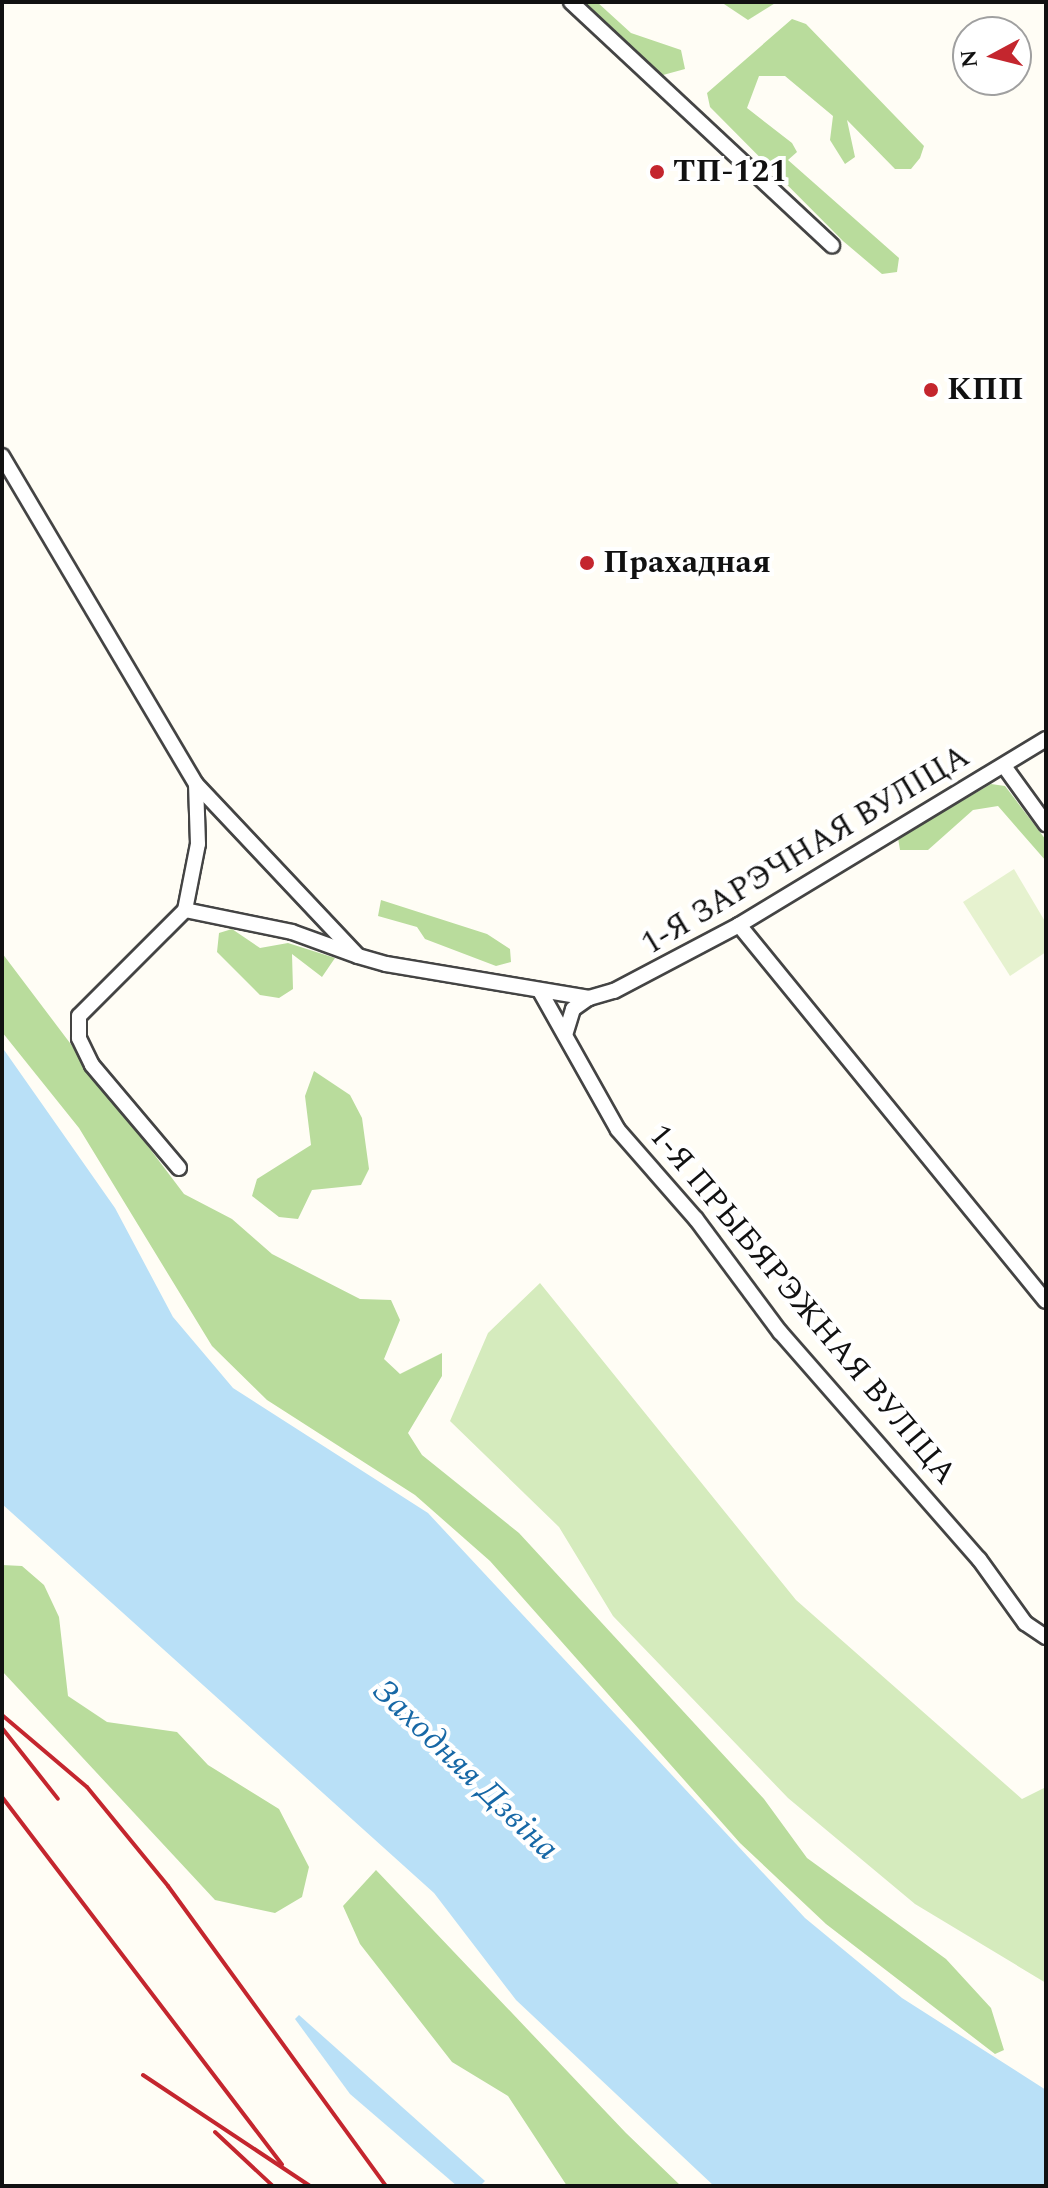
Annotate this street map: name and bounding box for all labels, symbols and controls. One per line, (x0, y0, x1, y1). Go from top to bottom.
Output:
north arrow (952, 16, 1032, 96)
text: N (952, 48, 987, 70)
place label: ТП-121 (673, 153, 787, 191)
marker: ТП-121 (648, 163, 666, 181)
place label: КПП (947, 371, 1024, 409)
marker: КПП (922, 381, 940, 399)
place label: Прахадная (603, 544, 771, 582)
marker: Прахадная (578, 554, 596, 572)
street label: 1-Я ЗАРЭЧНАЯ ВУЛІЦА (635, 738, 977, 964)
street label: 1-Я ПРЫБЯРЭЖНАЯ ВУЛІЦА (640, 1117, 964, 1493)
water label: Заходняя Дзвіна (363, 1671, 567, 1869)

